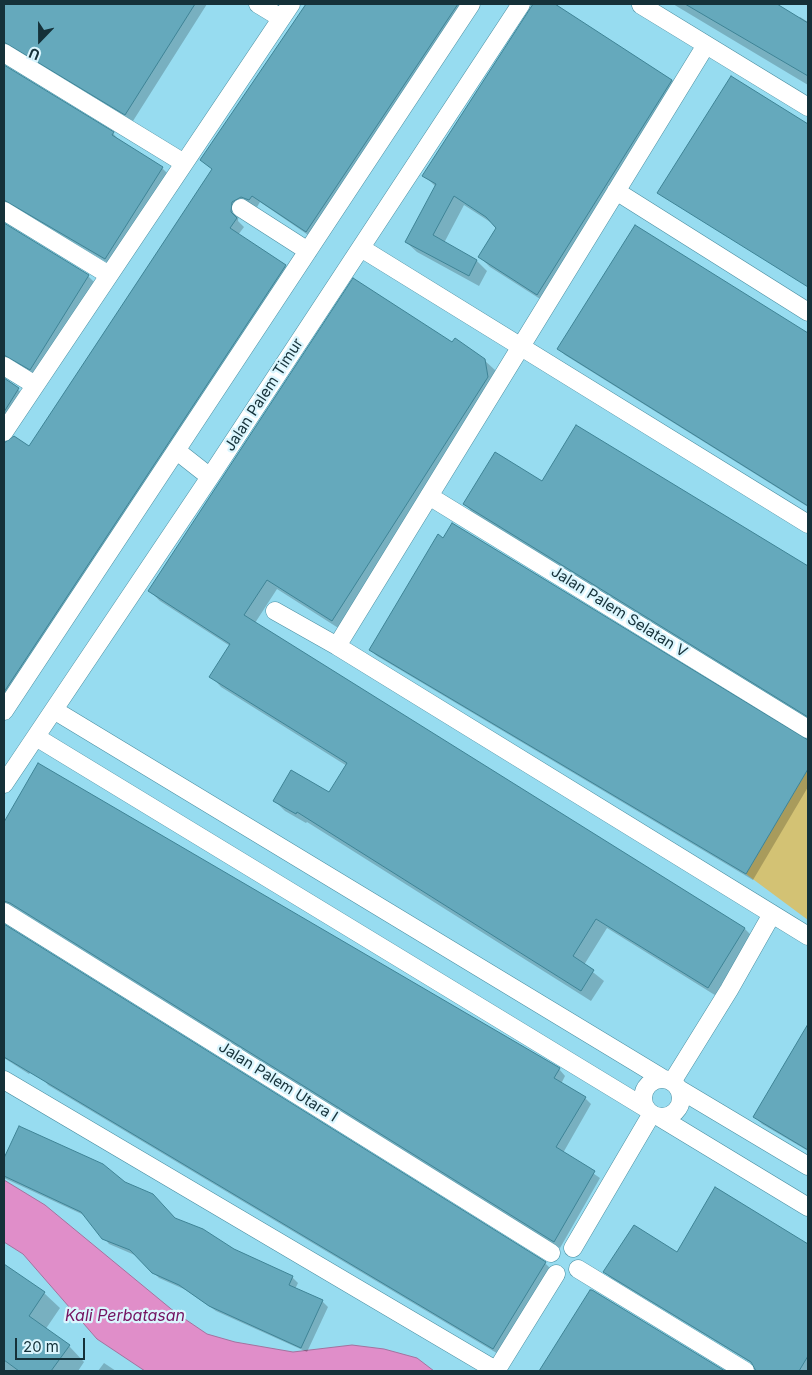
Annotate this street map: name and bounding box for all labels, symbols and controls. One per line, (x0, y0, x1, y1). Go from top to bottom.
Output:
north arrow (15, 15, 65, 65)
text: U (26, 45, 42, 64)
street label: Jalan Palem Timur (221, 335, 307, 455)
street label: Jalan Palem Selatan V (548, 563, 690, 661)
street label: Jalan Palem Utara I (215, 1038, 341, 1126)
water label: Kali Perbatasan (65, 1306, 185, 1326)
scale bar (18, 1328, 88, 1360)
text: 20 m (23, 1337, 59, 1356)

